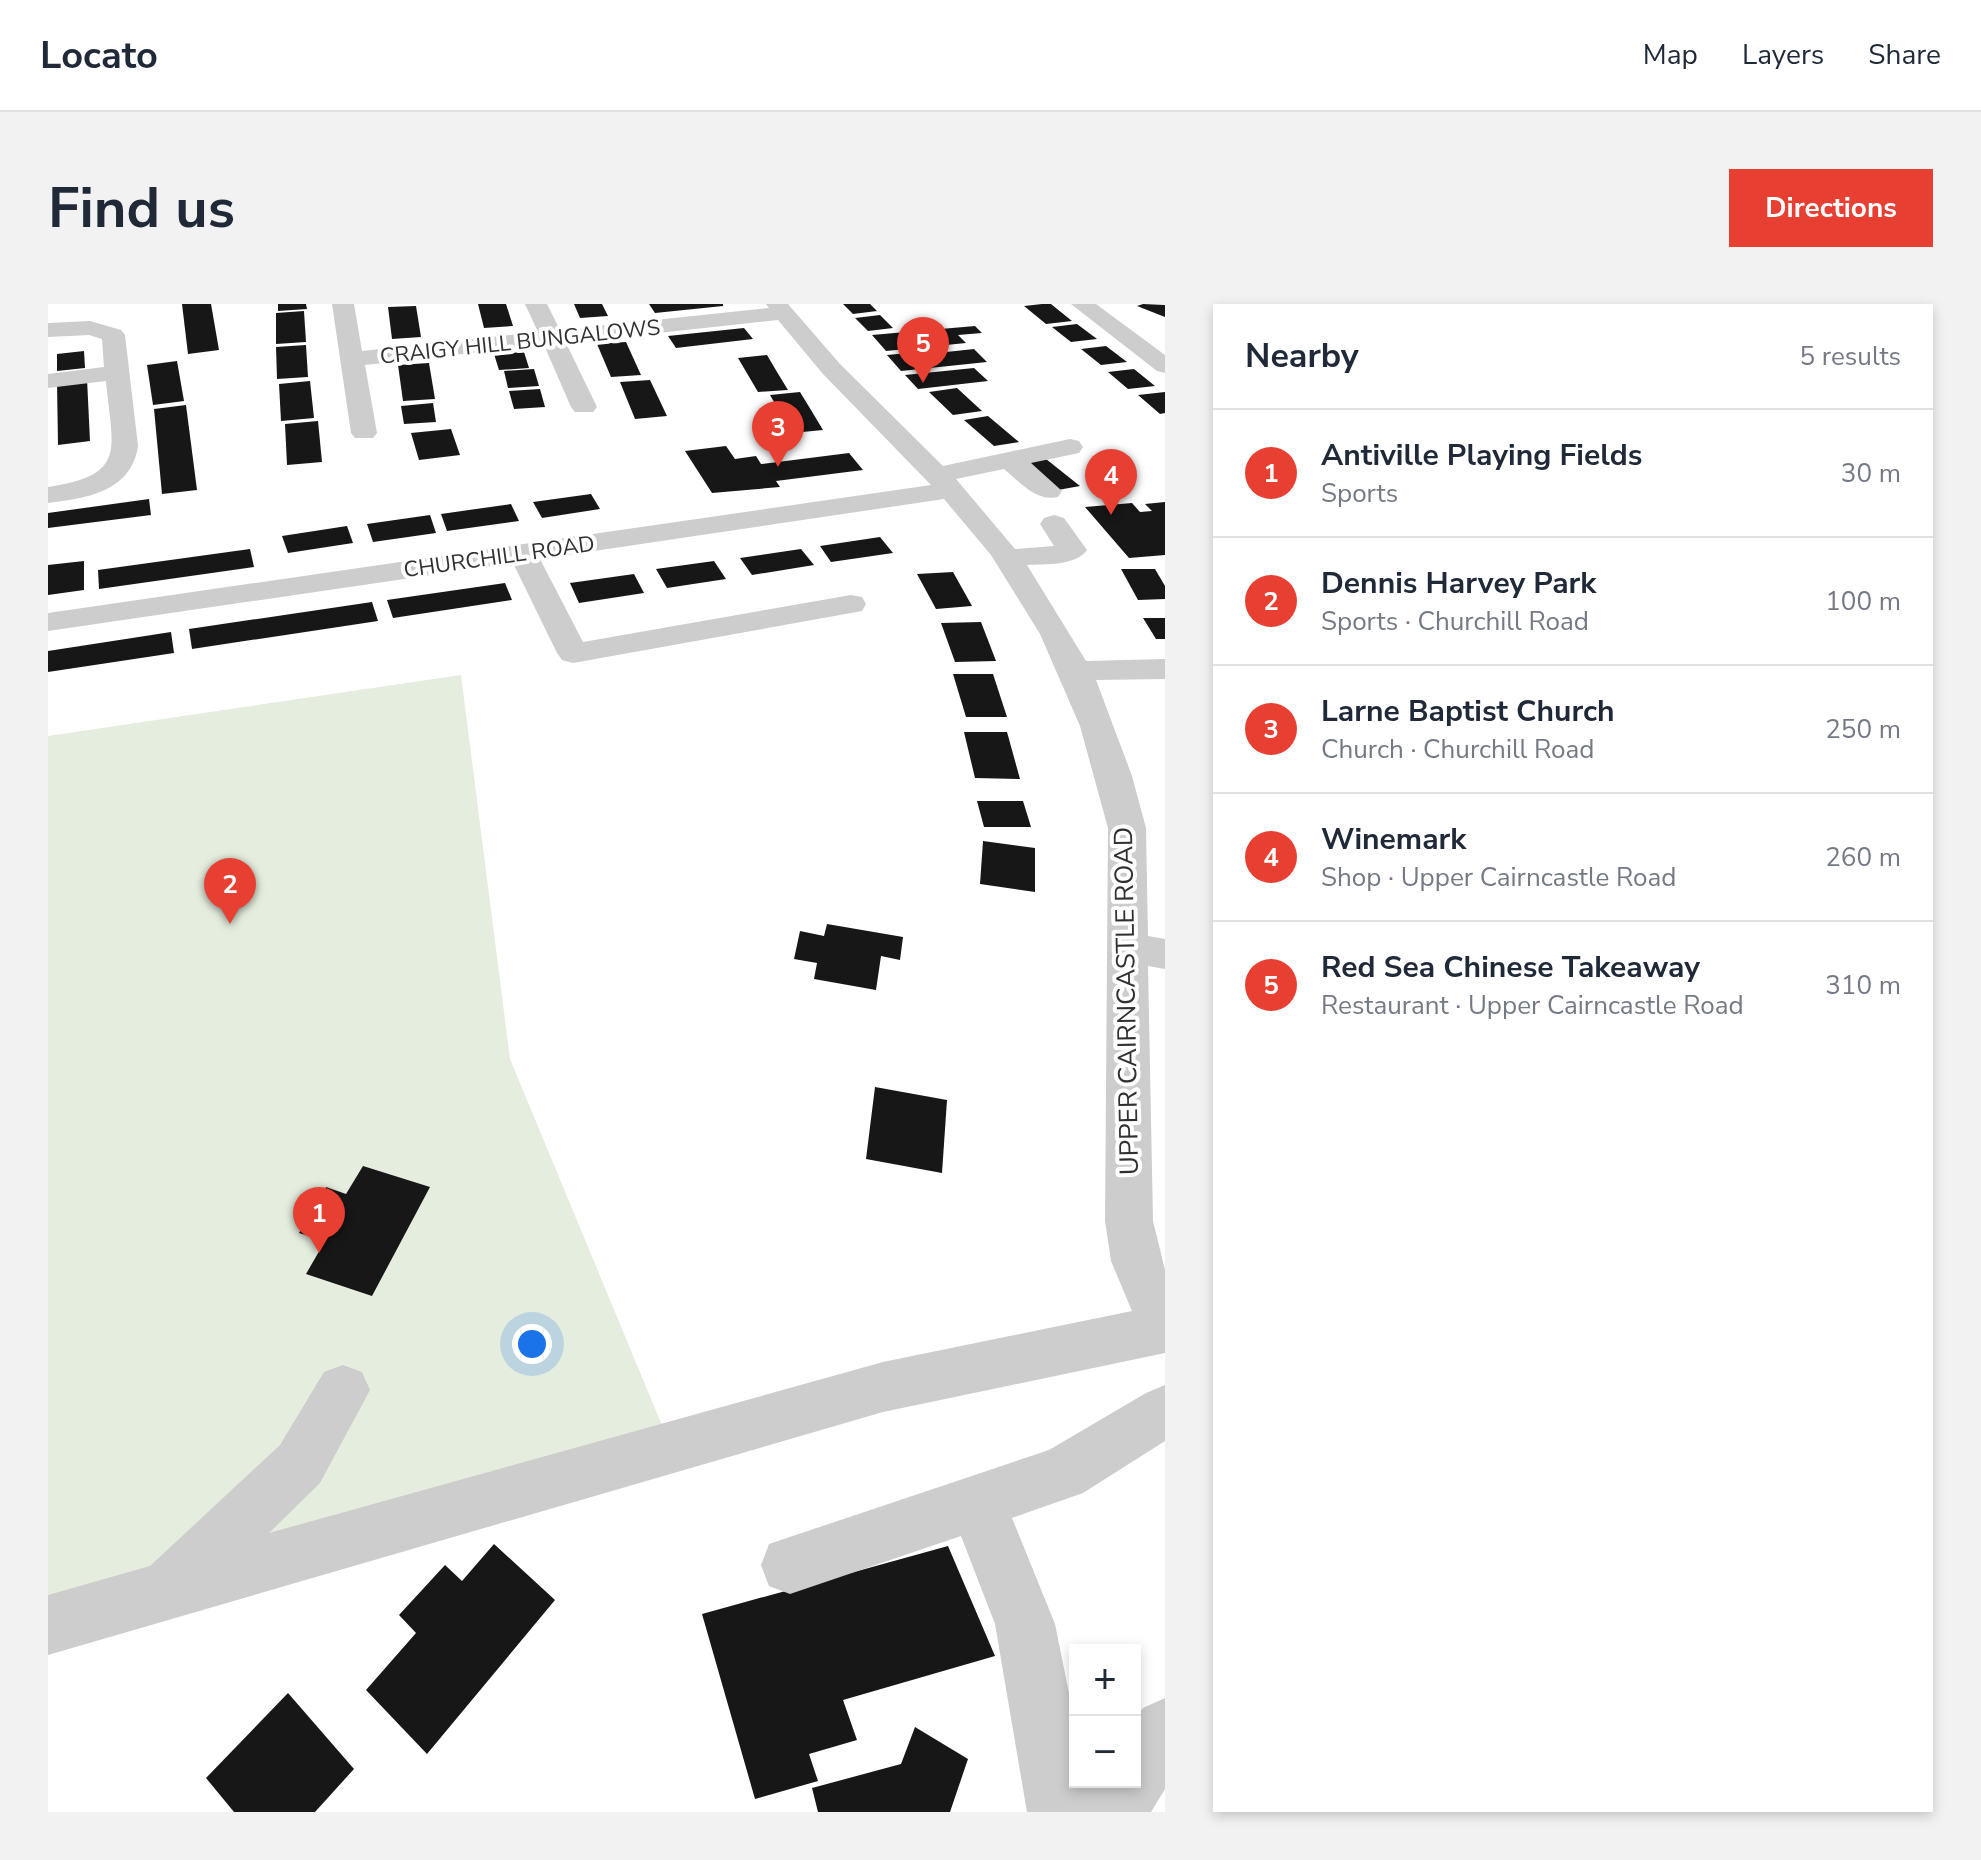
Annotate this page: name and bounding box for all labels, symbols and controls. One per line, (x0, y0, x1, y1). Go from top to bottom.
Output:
text: Locato (40, 30, 158, 81)
text: Map (1643, 36, 1698, 74)
text: Layers (1742, 36, 1824, 74)
text: Share (1868, 36, 1941, 74)
button: Directions (1729, 169, 1933, 247)
text: Find us (48, 170, 235, 247)
street label: CRAIGY HILL BUNGALOWS (379, 312, 662, 372)
pin: 5 (897, 317, 949, 383)
text: Nearby (1245, 333, 1359, 379)
text: 5 results (1800, 339, 1901, 374)
pin: 3 (752, 401, 804, 467)
text: Antiville Playing Fields (1321, 435, 1642, 476)
pin: 4 (1085, 449, 1137, 515)
text: 1 (1263, 456, 1279, 491)
text: 30 m (1841, 456, 1901, 491)
text: Sports (1321, 476, 1398, 511)
street label: CHURCHILL ROAD (402, 529, 597, 585)
text: Dennis Harvey Park (1321, 563, 1596, 604)
text: 2 (1263, 584, 1279, 619)
text: 100 m (1825, 584, 1901, 619)
text: Sports · Churchill Road (1321, 604, 1589, 639)
text: Larne Baptist Church (1321, 691, 1615, 732)
text: 3 (1263, 712, 1279, 747)
text: 250 m (1825, 712, 1901, 747)
text: Church · Churchill Road (1321, 732, 1595, 767)
text: Winemark (1321, 819, 1466, 860)
street label: UPPER CAIRNCASTLE ROAD (1106, 826, 1147, 1176)
text: 4 (1263, 840, 1279, 875)
text: 260 m (1825, 840, 1901, 875)
pin: 2 (204, 858, 256, 924)
text: Shop · Upper Cairncastle Road (1321, 860, 1676, 895)
text: Red Sea Chinese Takeaway (1321, 947, 1700, 988)
text: 5 (1263, 968, 1279, 1003)
text: 310 m (1825, 968, 1901, 1003)
text: Restaurant · Upper Cairncastle Road (1321, 988, 1744, 1023)
pin: 1 (293, 1187, 345, 1253)
your location (512, 1324, 552, 1364)
map controls (1069, 1644, 1141, 1788)
button: + (1069, 1644, 1141, 1716)
button: − (1069, 1716, 1141, 1788)

